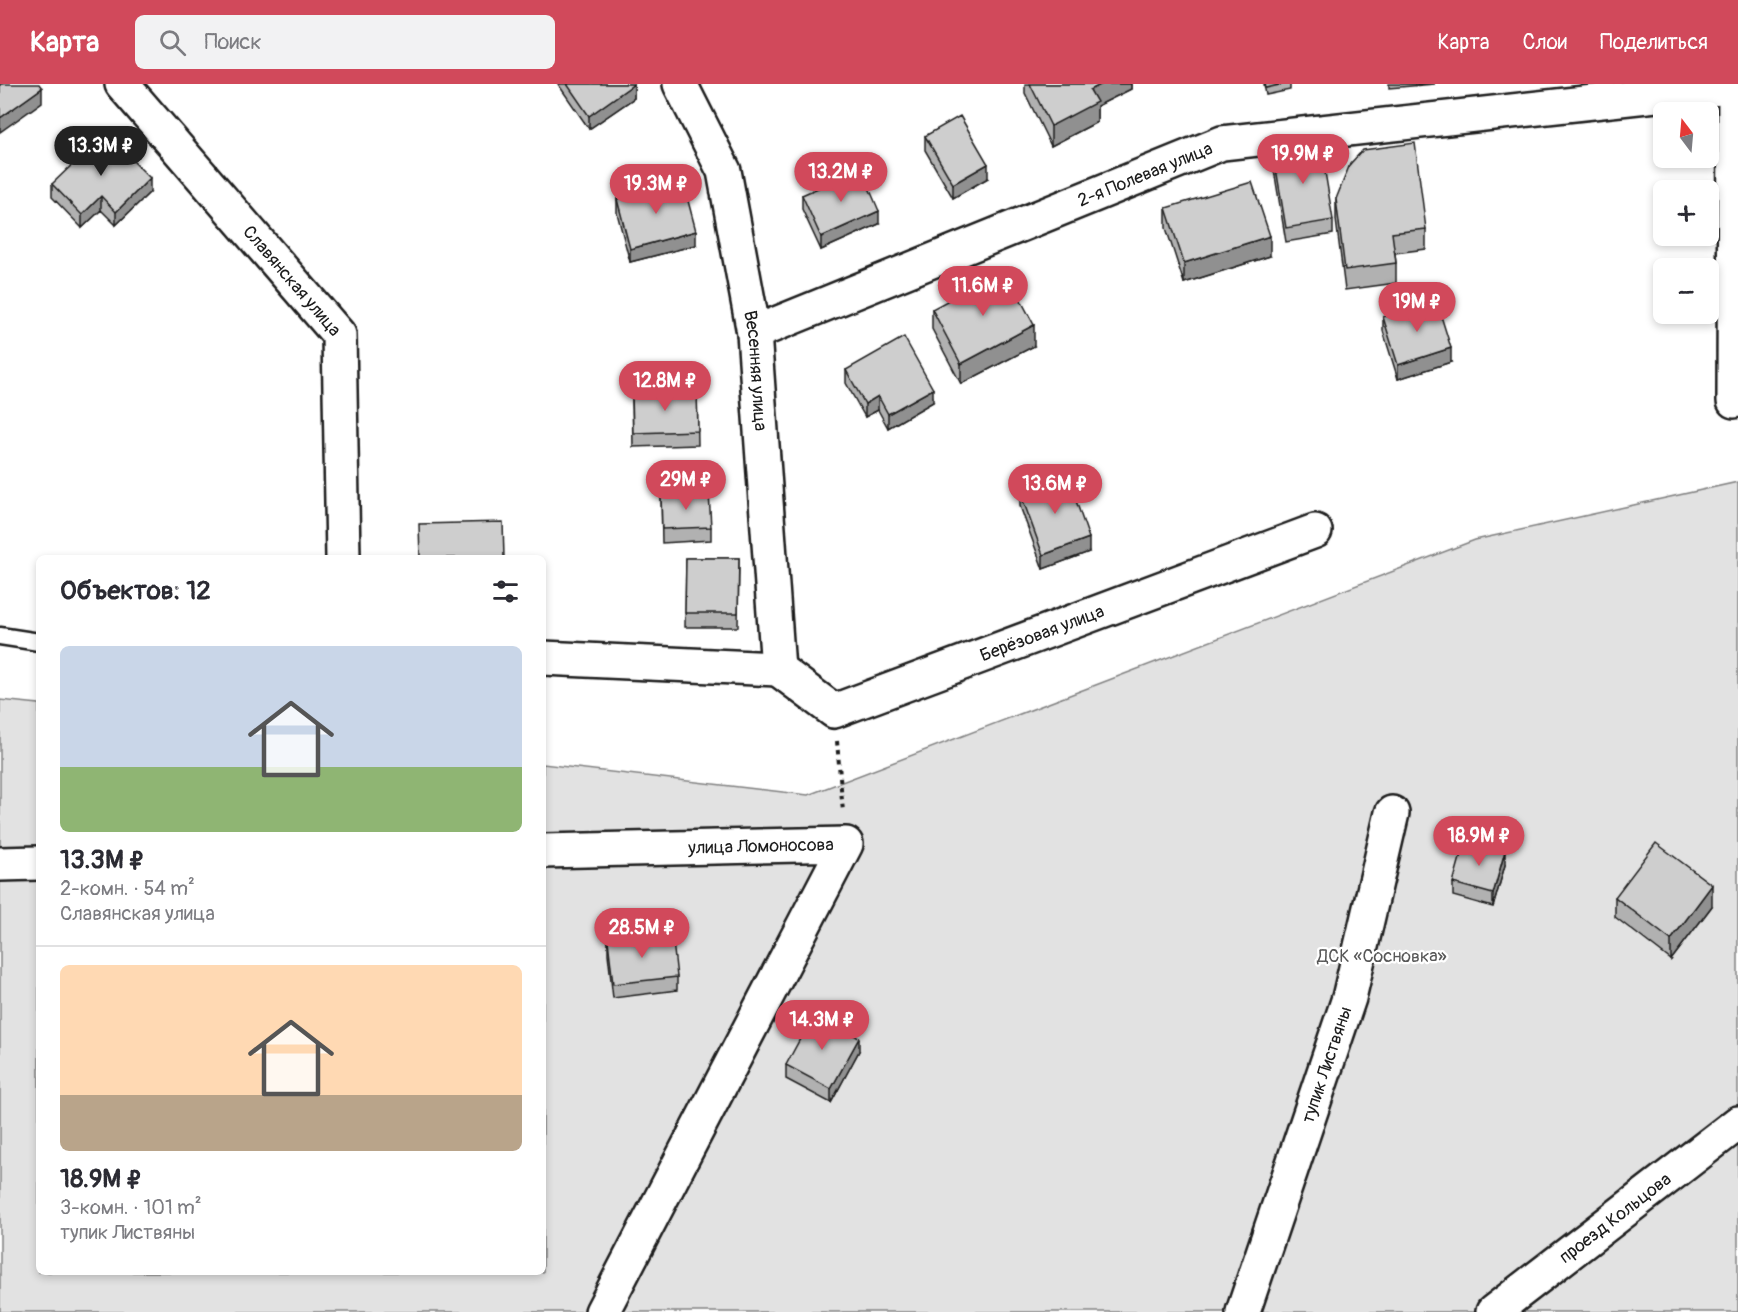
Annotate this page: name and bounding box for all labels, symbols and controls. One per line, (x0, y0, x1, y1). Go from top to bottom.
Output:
search box (135, 15, 555, 69)
text: Карта (30, 25, 99, 60)
icon: search (156, 26, 189, 59)
text: Поиск (204, 28, 262, 56)
text: Карта (1437, 29, 1489, 56)
text: Слои (1522, 29, 1567, 56)
text: Поделиться (1600, 29, 1708, 56)
north arrow (1653, 102, 1719, 168)
map controls (1653, 102, 1719, 324)
pin: 13.3M ₽ (46, 126, 156, 177)
text: 13.3M ₽ (68, 133, 134, 158)
pin: 19.9M ₽ (1248, 134, 1358, 185)
street label: 2-я Полевая улица (1074, 137, 1216, 212)
text: 19.9M ₽ (1271, 141, 1335, 166)
pin: 13.2M ₽ (786, 152, 896, 203)
text: 13.2M ₽ (808, 159, 874, 184)
pin: 19.3M ₽ (601, 164, 711, 215)
text: 19.3M ₽ (624, 171, 688, 196)
button: + (1653, 180, 1719, 246)
street label: Славянская улица (237, 221, 346, 341)
button: − (1653, 258, 1719, 324)
pin: 11.6M ₽ (928, 266, 1038, 317)
text: 11.6M ₽ (952, 273, 1014, 298)
pin: 19M ₽ (1375, 282, 1459, 333)
text: 19M ₽ (1393, 289, 1441, 314)
street label: Весенняя улица (738, 309, 772, 432)
pin: 12.8M ₽ (610, 361, 720, 412)
text: 12.8M ₽ (633, 368, 697, 393)
pin: 29M ₽ (644, 460, 728, 511)
pin: 13.6M ₽ (1000, 464, 1110, 515)
text: 29M ₽ (660, 467, 712, 492)
text: 13.6M ₽ (1022, 471, 1088, 496)
text: Объектов: 12 (60, 575, 211, 607)
icon: filters (489, 575, 522, 608)
street label: Берёзовая улица (977, 600, 1107, 667)
icon: home (237, 685, 345, 793)
pin: 18.9M ₽ (1424, 816, 1534, 867)
text: 18.9M ₽ (1447, 823, 1511, 848)
street label: улица Ломоносова (687, 833, 834, 860)
text: 13.3M ₽ (60, 844, 145, 876)
text: 2-комн. · 54 m² (60, 876, 195, 901)
text: Славянская улица (60, 901, 215, 926)
pin: 28.5M ₽ (587, 908, 697, 959)
text: 28.5M ₽ (608, 915, 676, 940)
park label: ДСК «Сосновка» (1316, 945, 1447, 968)
pin: 14.3M ₽ (767, 1000, 877, 1051)
icon: home (237, 1004, 345, 1112)
street label: тупик Листвяны (1297, 1004, 1357, 1126)
text: 14.3M ₽ (789, 1007, 855, 1032)
text: 18.9M ₽ (60, 1163, 142, 1195)
street label: проезд Кольцова (1555, 1168, 1676, 1269)
text: 3-комн. · 101 m² (60, 1195, 202, 1220)
text: тупик Листвяны (60, 1220, 195, 1245)

